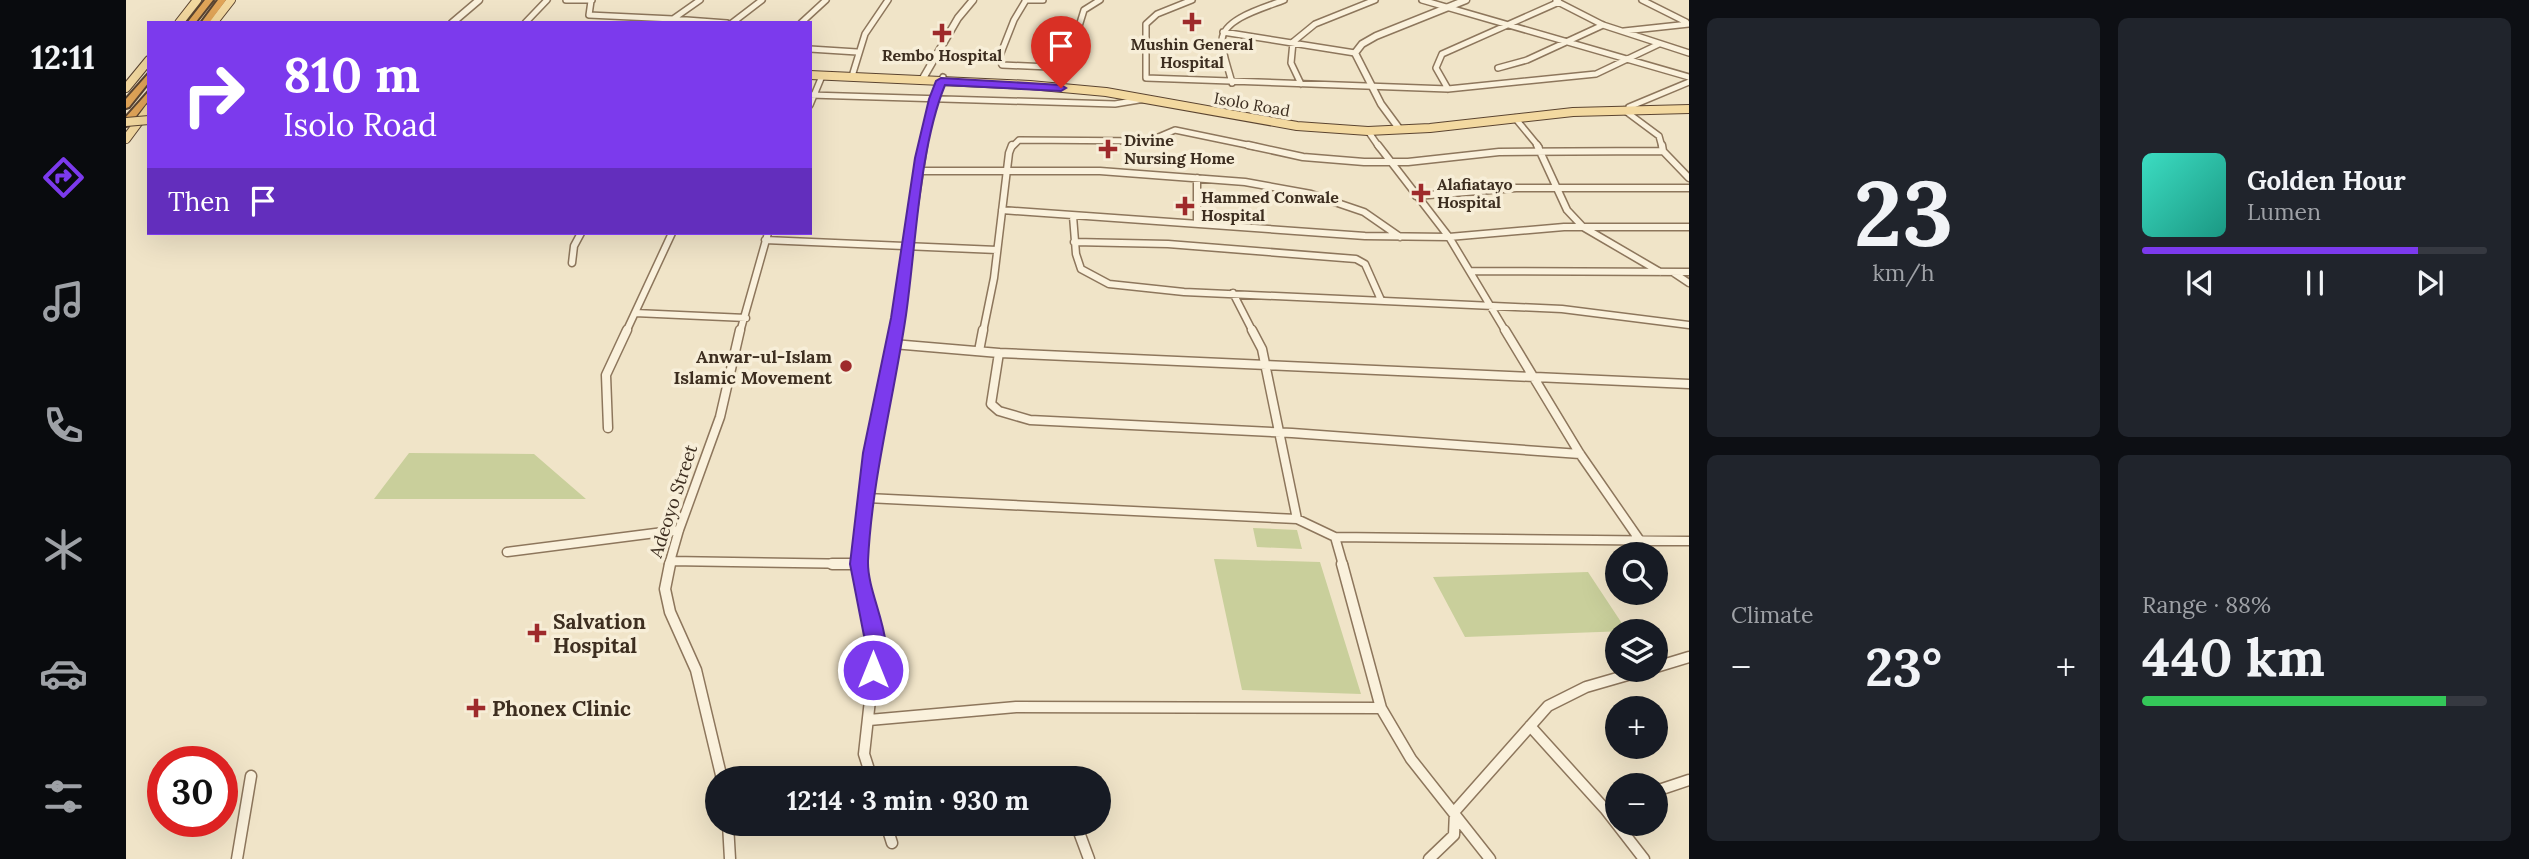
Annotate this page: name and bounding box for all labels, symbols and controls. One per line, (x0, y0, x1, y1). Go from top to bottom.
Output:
marker: Mushin General Hospital (1182, 12, 1202, 32)
pin (1031, 16, 1091, 88)
marker: Rembo Hospital (932, 23, 952, 43)
icon: arrive (1042, 27, 1080, 65)
place label: Mushin General Hospital (1131, 34, 1253, 72)
text: 12:11 (31, 37, 95, 78)
text: 810 m (283, 43, 420, 105)
place label: Rembo Hospital (882, 45, 1002, 65)
icon: right (168, 49, 259, 140)
street label: Isolo Road (1212, 87, 1292, 121)
text: Isolo Road (283, 104, 437, 145)
place label: Divine Nursing Home (1124, 130, 1235, 168)
marker: Divine Nursing Home (1098, 139, 1118, 159)
icon: directions (39, 153, 88, 202)
text: 23 (1854, 154, 1953, 271)
text: Golden Hour (2247, 164, 2406, 197)
place label: Alafiatayo Hospital (1437, 174, 1513, 212)
icon: arrive (244, 182, 282, 220)
marker: Alafiatayo Hospital (1411, 183, 1431, 203)
text: Then (168, 185, 230, 218)
place label: Hammed Conwale Hospital (1201, 187, 1339, 225)
marker: Hammed Conwale Hospital (1175, 196, 1195, 216)
text: Lumen (2247, 197, 2321, 226)
text: km/h (1872, 258, 1935, 287)
icon: previous (2181, 264, 2219, 302)
icon: pause (2296, 264, 2334, 302)
icon: next (2411, 264, 2449, 302)
icon: music (39, 277, 88, 326)
place label: Anwar-ul-Islam Islamic Movement (674, 345, 833, 389)
marker: Anwar-ul-Islam Islamic Movement (838, 358, 854, 374)
icon: phone (39, 401, 88, 450)
street label: Adeoyo Street (644, 441, 702, 561)
icon: climate (39, 525, 88, 574)
map controls (1605, 542, 1668, 836)
button: search (1605, 542, 1668, 605)
text: Range · 88% (2142, 590, 2271, 619)
text: Climate (1731, 600, 1813, 629)
place label: Salvation Hospital (553, 608, 646, 659)
button: layers (1605, 619, 1668, 682)
marker: Salvation Hospital (527, 623, 547, 643)
text: 440 km (2142, 624, 2325, 690)
position arrow (836, 633, 910, 707)
text: 23° (1865, 634, 1942, 700)
text: − (1731, 643, 1751, 691)
text: + (2056, 643, 2076, 691)
icon: car (39, 649, 88, 698)
place label: Phonex Clinic (492, 695, 631, 722)
button: + (1605, 696, 1668, 759)
marker: Phonex Clinic (466, 698, 486, 718)
speed limit sign: 30 (147, 746, 238, 837)
icon: filters (39, 772, 88, 821)
button: − (1605, 773, 1668, 836)
text: 12:14 · 3 min · 930 m (787, 784, 1029, 817)

